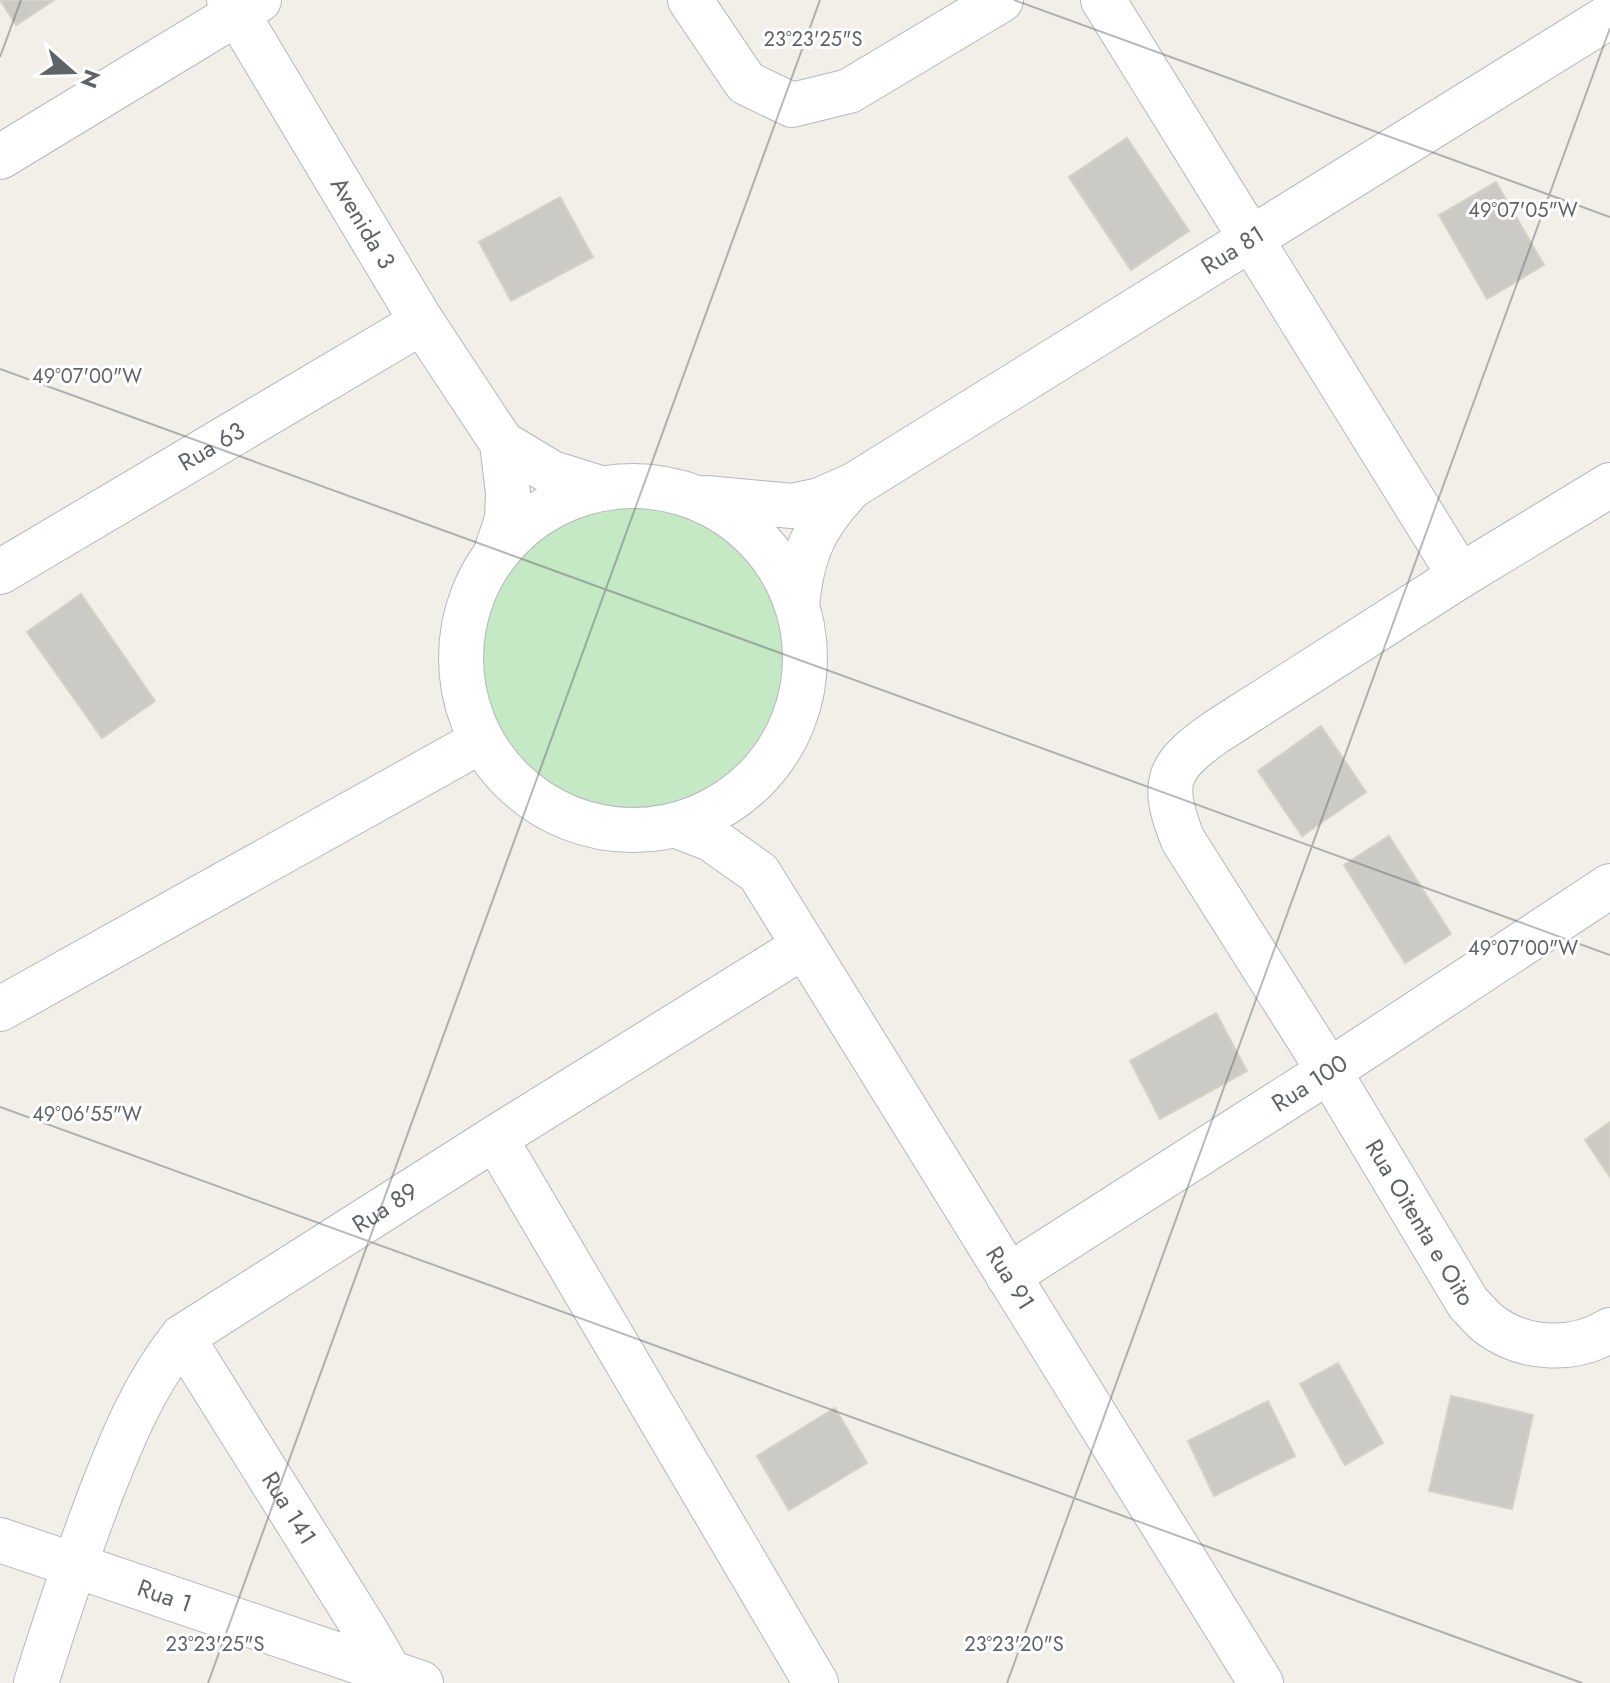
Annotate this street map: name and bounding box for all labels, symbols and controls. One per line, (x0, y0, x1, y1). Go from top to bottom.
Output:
text: 23°23'25"S (764, 25, 862, 54)
north arrow (32, 32, 112, 112)
text: N (73, 65, 109, 93)
street label: Avenida 3 (322, 170, 404, 275)
text: 49°07'05"W (1468, 196, 1578, 225)
street label: Rua 81 (1194, 217, 1271, 283)
text: 49°07'00"W (32, 362, 142, 391)
street label: Rua 63 (172, 413, 251, 480)
text: 49°07'00"W (1468, 934, 1578, 963)
street label: Rua 100 (1264, 1045, 1355, 1120)
text: 49°06'55"W (32, 1100, 142, 1129)
street label: Rua Oitenta e Oito (1357, 1132, 1484, 1312)
street label: Rua 89 (345, 1173, 425, 1241)
street label: Rua 91 (977, 1239, 1044, 1317)
street label: Rua 141 (253, 1465, 326, 1551)
street label: Rua 1 (133, 1570, 197, 1621)
text: 23°23'25"S (166, 1630, 264, 1659)
text: 23°23'20"S (964, 1630, 1064, 1659)

